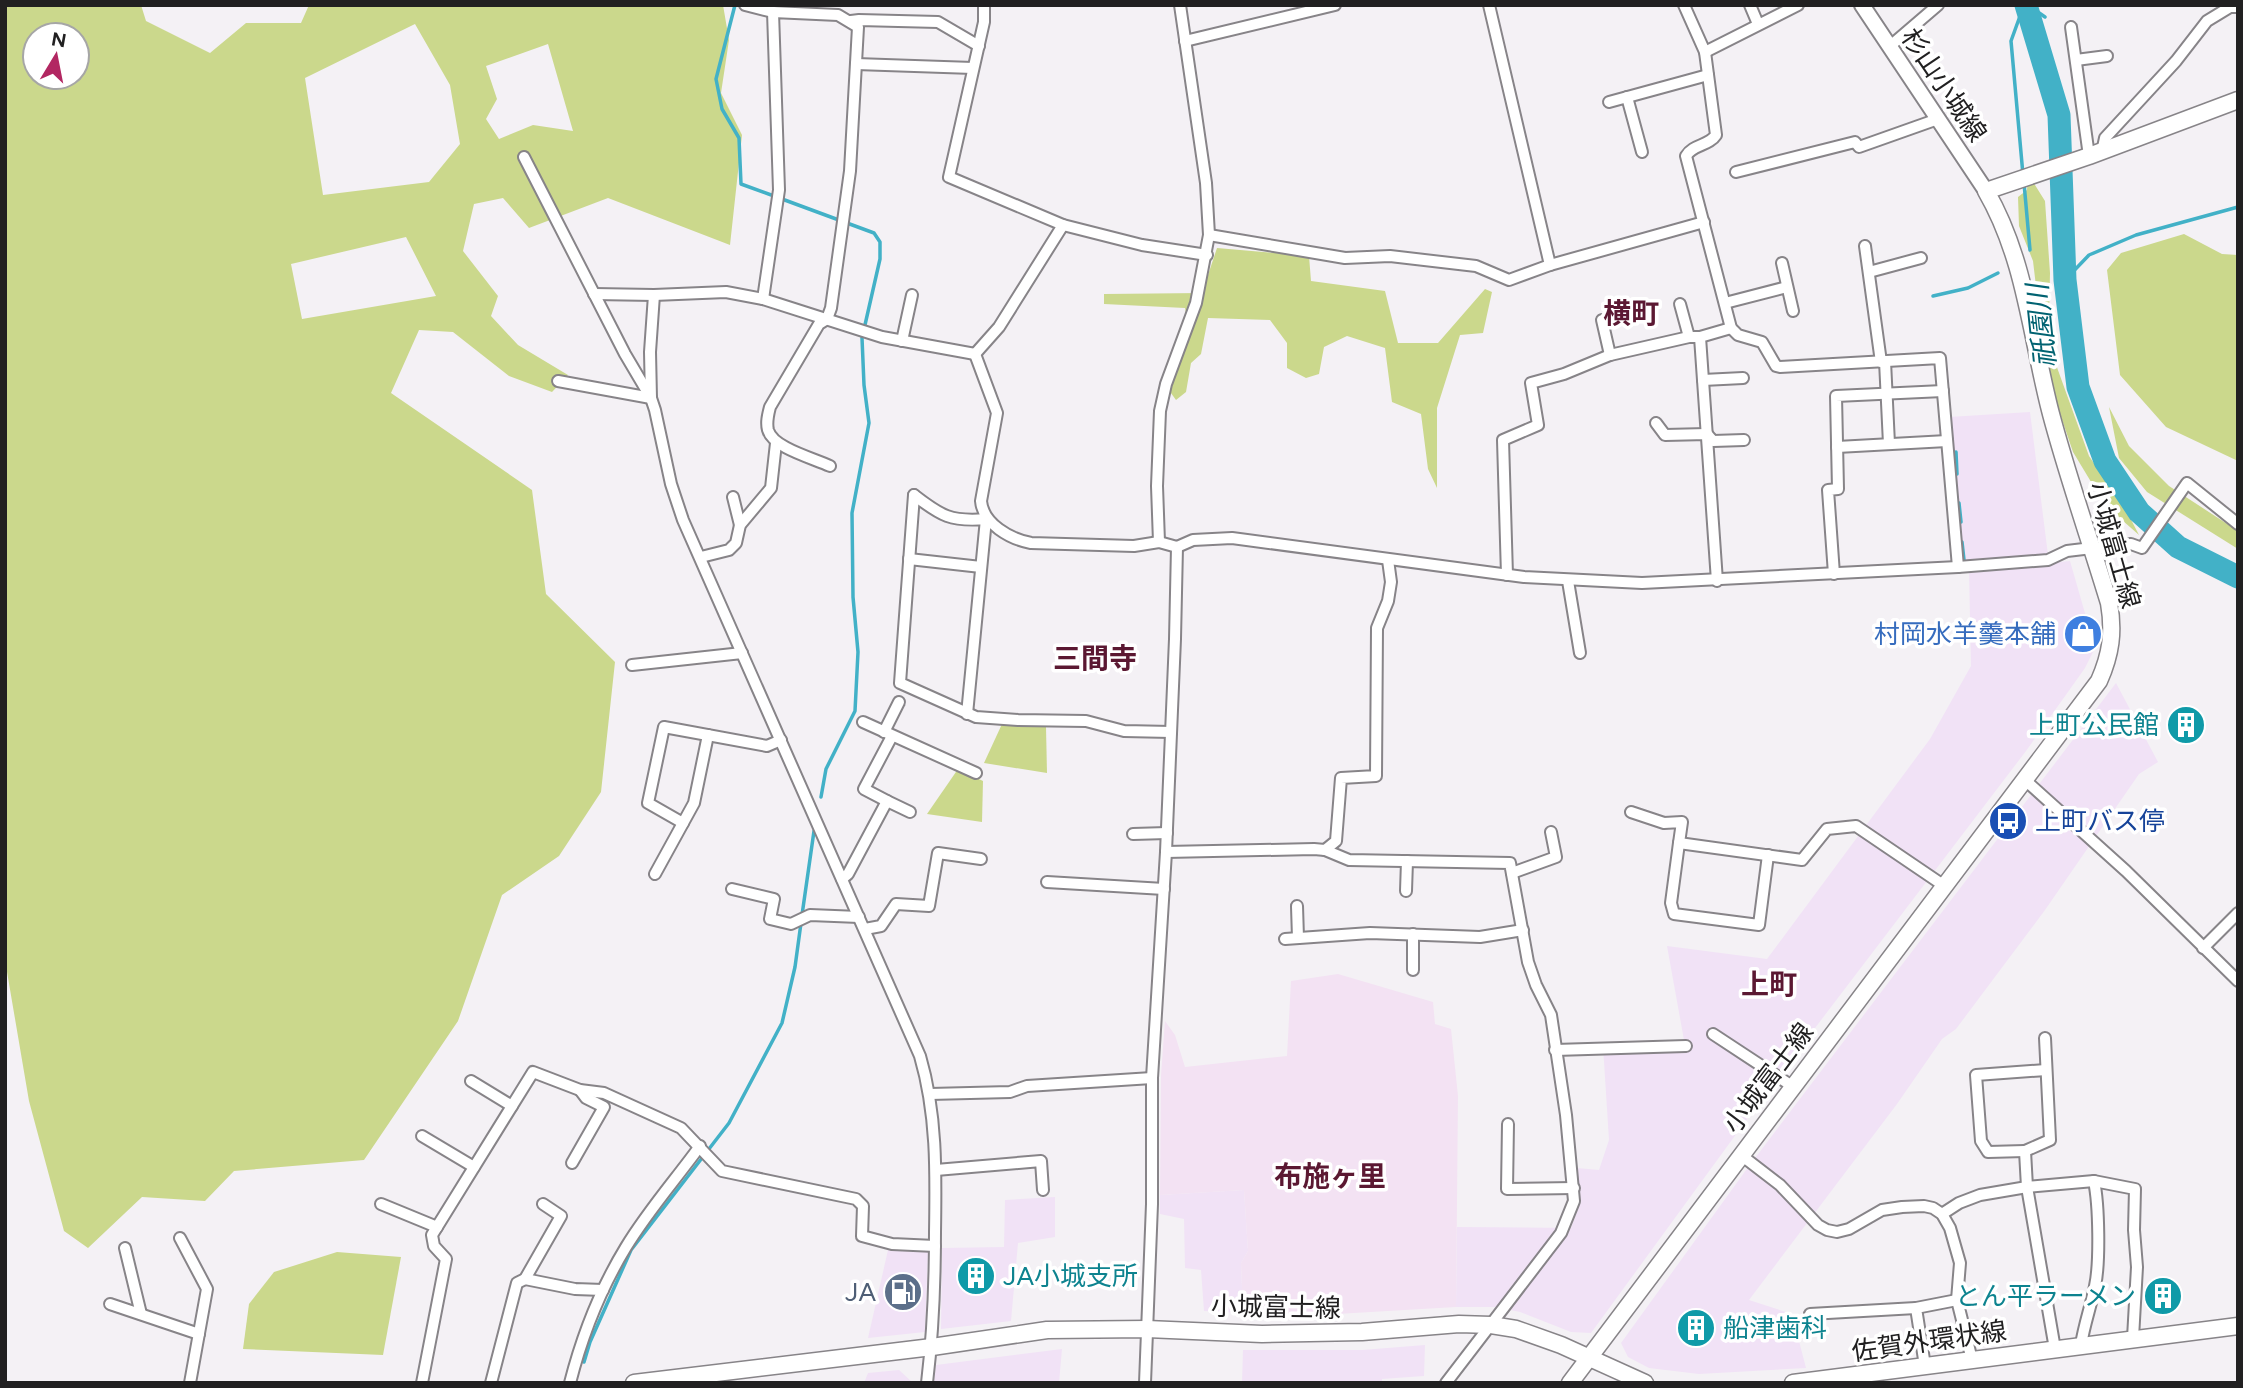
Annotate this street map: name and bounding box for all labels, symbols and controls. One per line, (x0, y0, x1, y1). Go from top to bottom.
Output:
north arrow (21, 21, 91, 91)
street label: 杉山小城線 (1894, 22, 1994, 148)
text: N (50, 27, 68, 52)
water label: 祇園川 (2019, 279, 2062, 370)
district label: 横町 (1603, 296, 1659, 330)
street label: 小城富士線 (2081, 478, 2147, 612)
shop icon: 村岡水羊羹本舗 (2062, 613, 2104, 655)
place label: 村岡水羊羹本舗 (1874, 618, 2056, 650)
district label: 三間寺 (1053, 641, 1137, 675)
building icon: 上町公民館 (2165, 704, 2207, 746)
place label: 上町公民館 (2029, 709, 2159, 741)
bus stop icon: 上町バス停 (1987, 800, 2029, 842)
place label: 上町バス停 (2035, 805, 2165, 837)
district label: 上町 (1741, 967, 1797, 1001)
street label: 小城富士線 (1716, 1016, 1820, 1140)
district label: 布施ヶ里 (1274, 1159, 1386, 1193)
building icon: JA小城支所 (955, 1255, 997, 1297)
place label: JA小城支所 (1003, 1260, 1138, 1292)
fuel station icon: JA (882, 1271, 924, 1313)
building icon: とん平ラーメン (2142, 1275, 2184, 1317)
place label: JA (845, 1276, 876, 1308)
place label: とん平ラーメン (1955, 1280, 2136, 1312)
street label: 小城富士線 (1211, 1290, 1341, 1324)
building icon: 船津歯科 (1675, 1307, 1717, 1349)
place label: 船津歯科 (1723, 1312, 1827, 1344)
street label: 佐賀外環状線 (1850, 1314, 2008, 1368)

